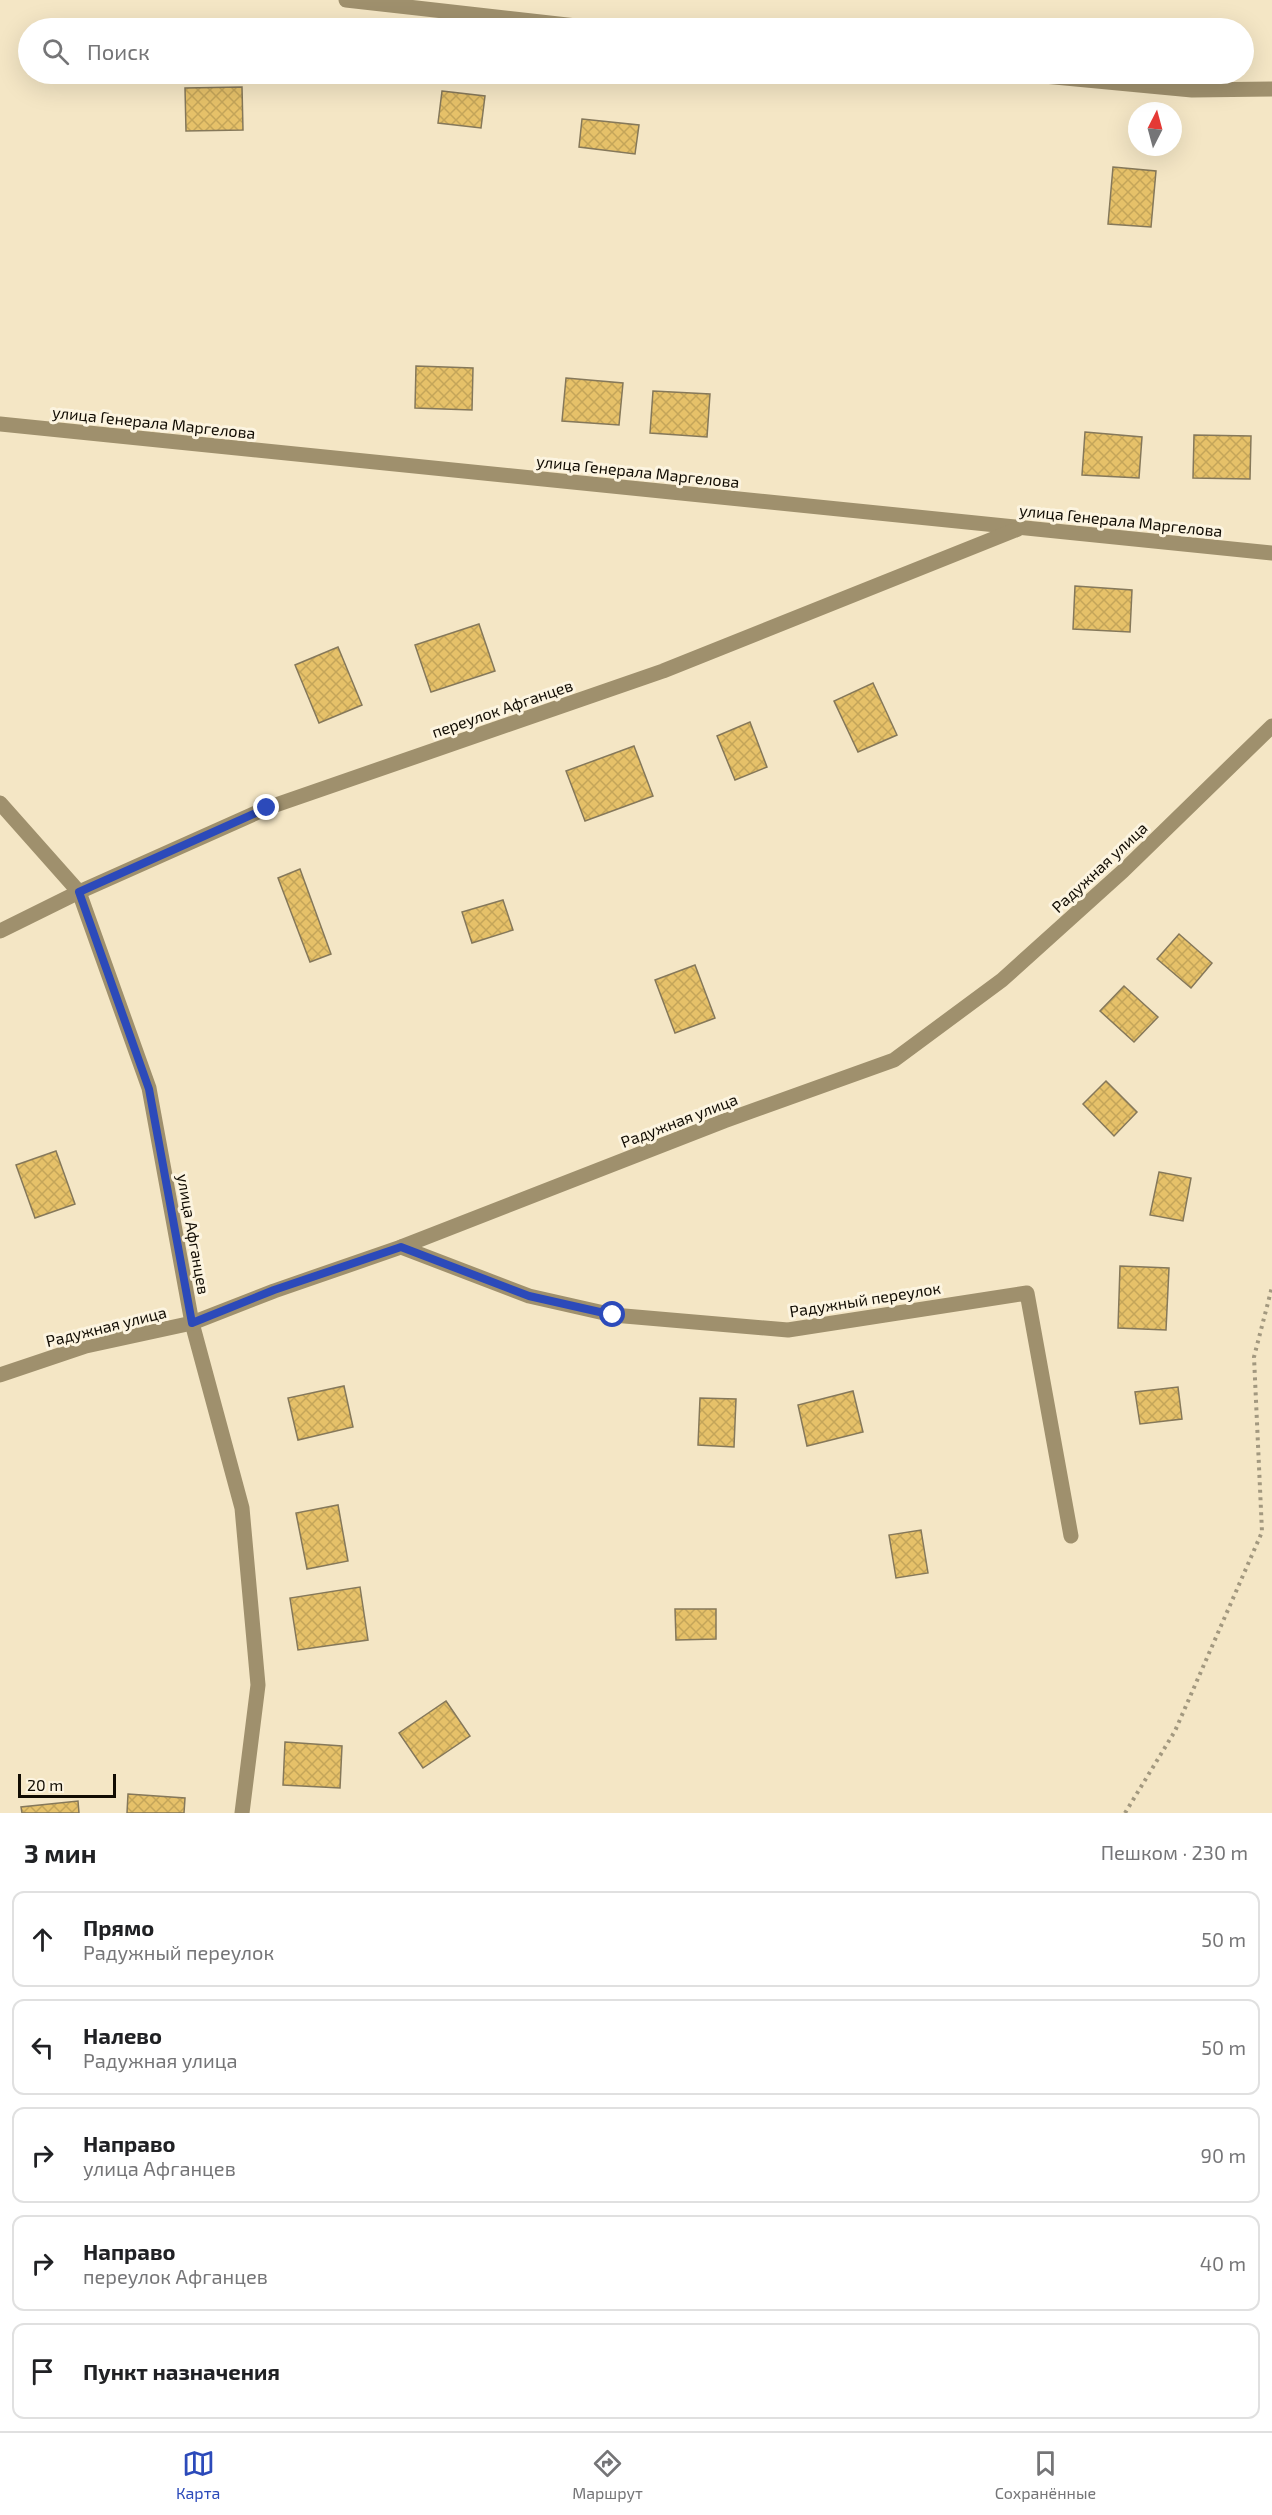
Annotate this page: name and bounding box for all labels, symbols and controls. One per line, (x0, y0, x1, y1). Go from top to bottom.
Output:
search box (18, 18, 1254, 84)
icon: search (39, 35, 72, 68)
text: Поиск (87, 38, 150, 64)
north arrow (1128, 102, 1182, 156)
street label: улица Генерала Маргелова (51, 402, 256, 443)
street label: улица Генерала Маргелова (535, 451, 740, 492)
street label: улица Генерала Маргелова (1018, 500, 1223, 541)
street label: переулок Афганцев (429, 675, 575, 742)
route end (253, 794, 279, 820)
street label: Радужная улица (1047, 818, 1151, 917)
street label: Радужная улица (618, 1089, 741, 1152)
street label: улица Афганцев (173, 1172, 214, 1296)
street label: Радужный переулок (788, 1278, 943, 1321)
route start (599, 1301, 625, 1327)
street label: Радужная улица (44, 1302, 169, 1351)
scale bar (18, 1771, 116, 1798)
text: 20 m (27, 1775, 63, 1794)
text: 3 мин (24, 1837, 96, 1868)
text: Пешком · 230 m (1101, 1840, 1248, 1864)
text: Прямо (83, 1914, 154, 1940)
icon: ahead (26, 1923, 59, 1956)
text: 50 m (1201, 1927, 1246, 1951)
text: Радужный переулок (83, 1940, 274, 1964)
text: Налево (83, 2022, 162, 2048)
icon: left (26, 2031, 59, 2064)
text: 50 m (1201, 2035, 1246, 2059)
text: Радужная улица (83, 2048, 238, 2072)
text: Направо (83, 2130, 176, 2156)
icon: right (26, 2139, 59, 2172)
text: 90 m (1201, 2143, 1246, 2167)
text: улица Афганцев (83, 2156, 236, 2180)
text: Направо (83, 2238, 176, 2264)
icon: right (26, 2247, 59, 2280)
text: 40 m (1200, 2251, 1246, 2275)
text: переулок Афганцев (83, 2264, 268, 2288)
icon: arrive (26, 2355, 59, 2388)
text: Пункт назначения (83, 2358, 280, 2384)
tab: Карта (176, 2447, 220, 2502)
tab: Маршрут (572, 2447, 643, 2502)
tab: Сохранённые (995, 2447, 1096, 2502)

